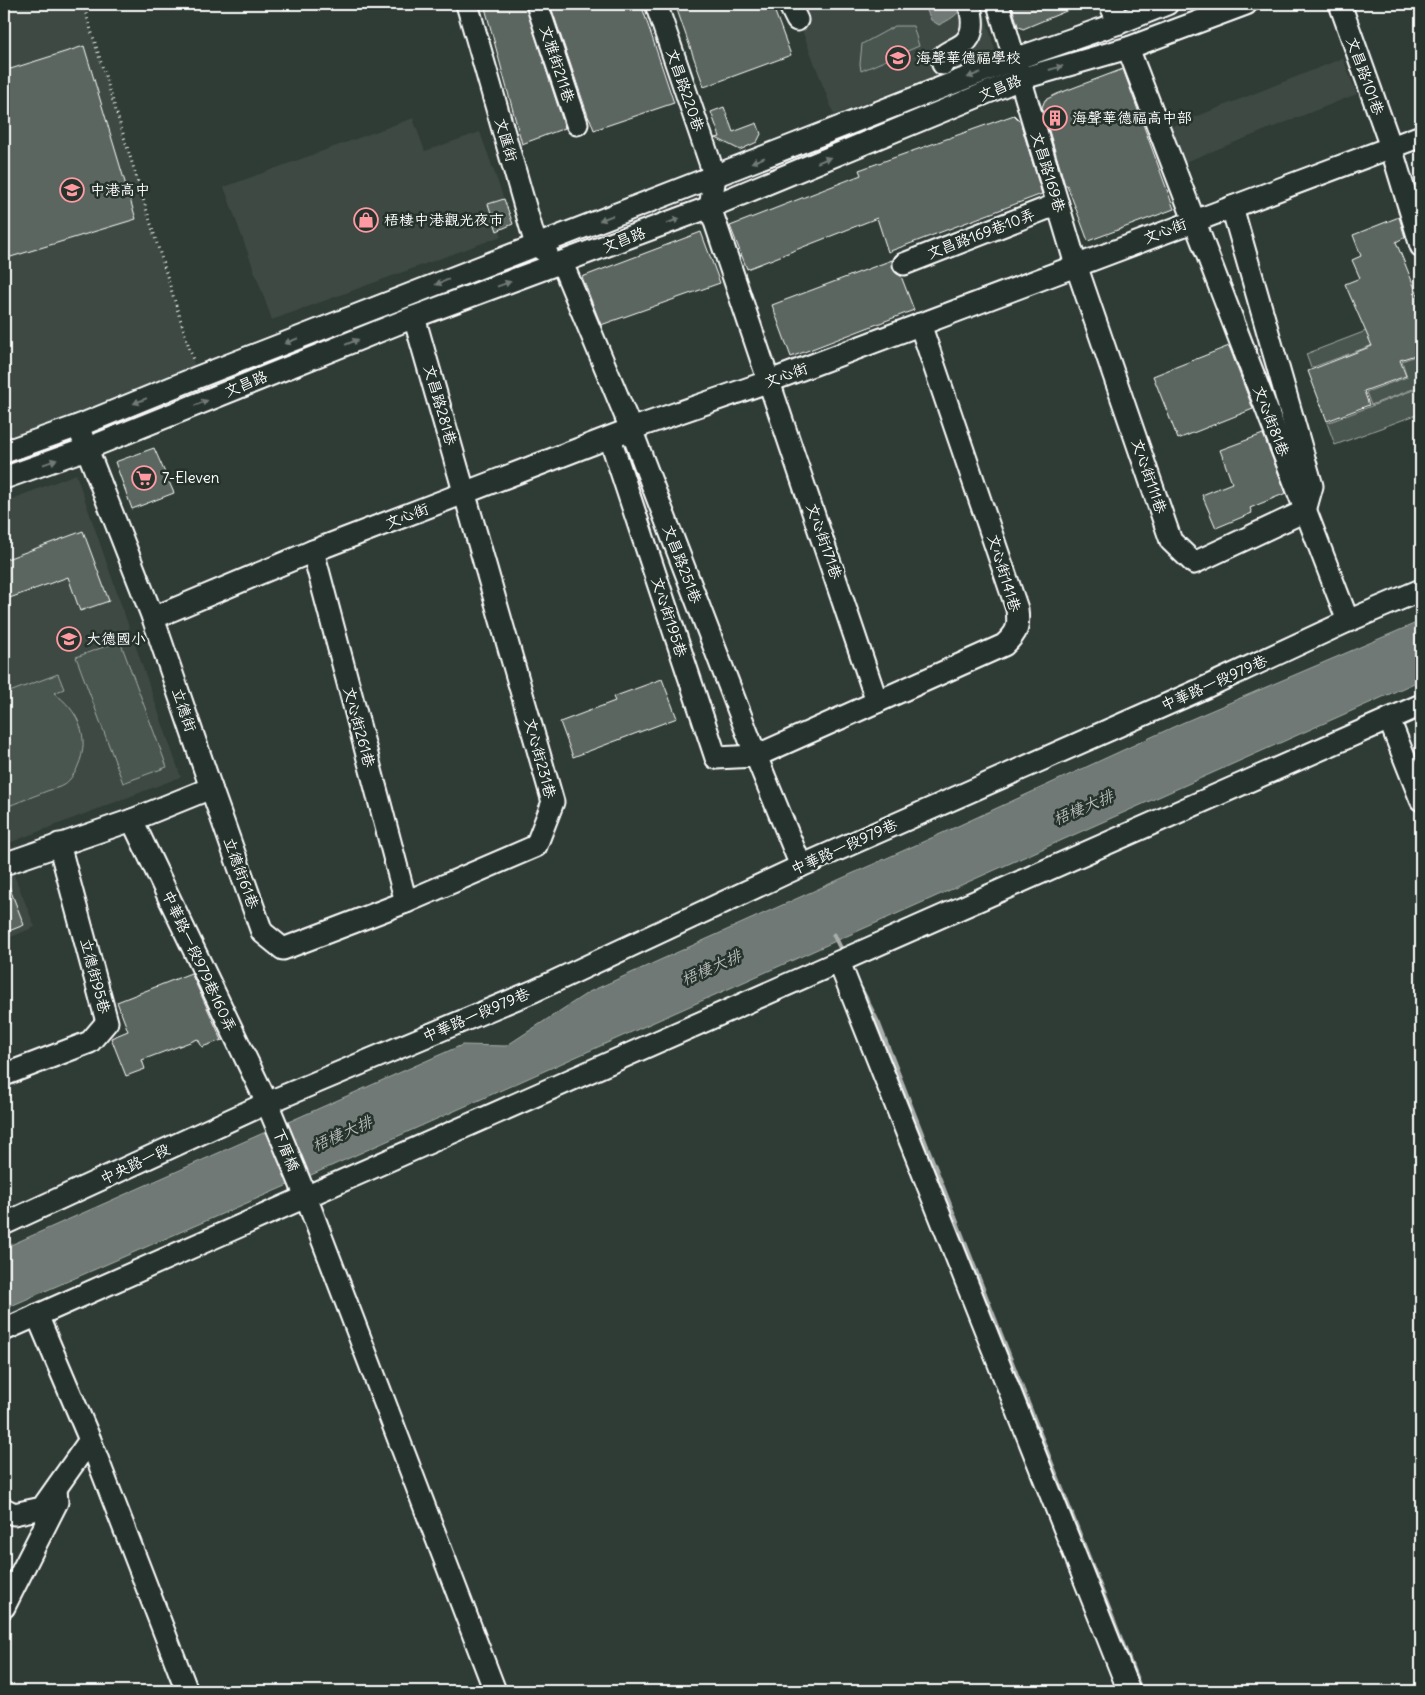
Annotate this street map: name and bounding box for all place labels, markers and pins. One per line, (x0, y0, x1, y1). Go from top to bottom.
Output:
school or university icon: 海聲華德福學校 (885, 45, 911, 71)
place label: 海聲華德福學校 (916, 48, 1021, 67)
building icon: 海聲華德福高中部 (1042, 105, 1068, 131)
place label: 海聲華德福高中部 (1072, 108, 1192, 127)
school or university icon: 中港高中 (59, 177, 85, 203)
place label: 中港高中 (90, 180, 150, 199)
shop icon: 梧棲中港觀光夜市 (353, 207, 379, 233)
place label: 梧棲中港觀光夜市 (384, 210, 504, 229)
supermarket icon: 7-Eleven (131, 465, 157, 491)
place label: 7-Eleven (162, 468, 220, 487)
school or university icon: 大德國小 (56, 626, 82, 652)
place label: 大德國小 (86, 629, 146, 648)

